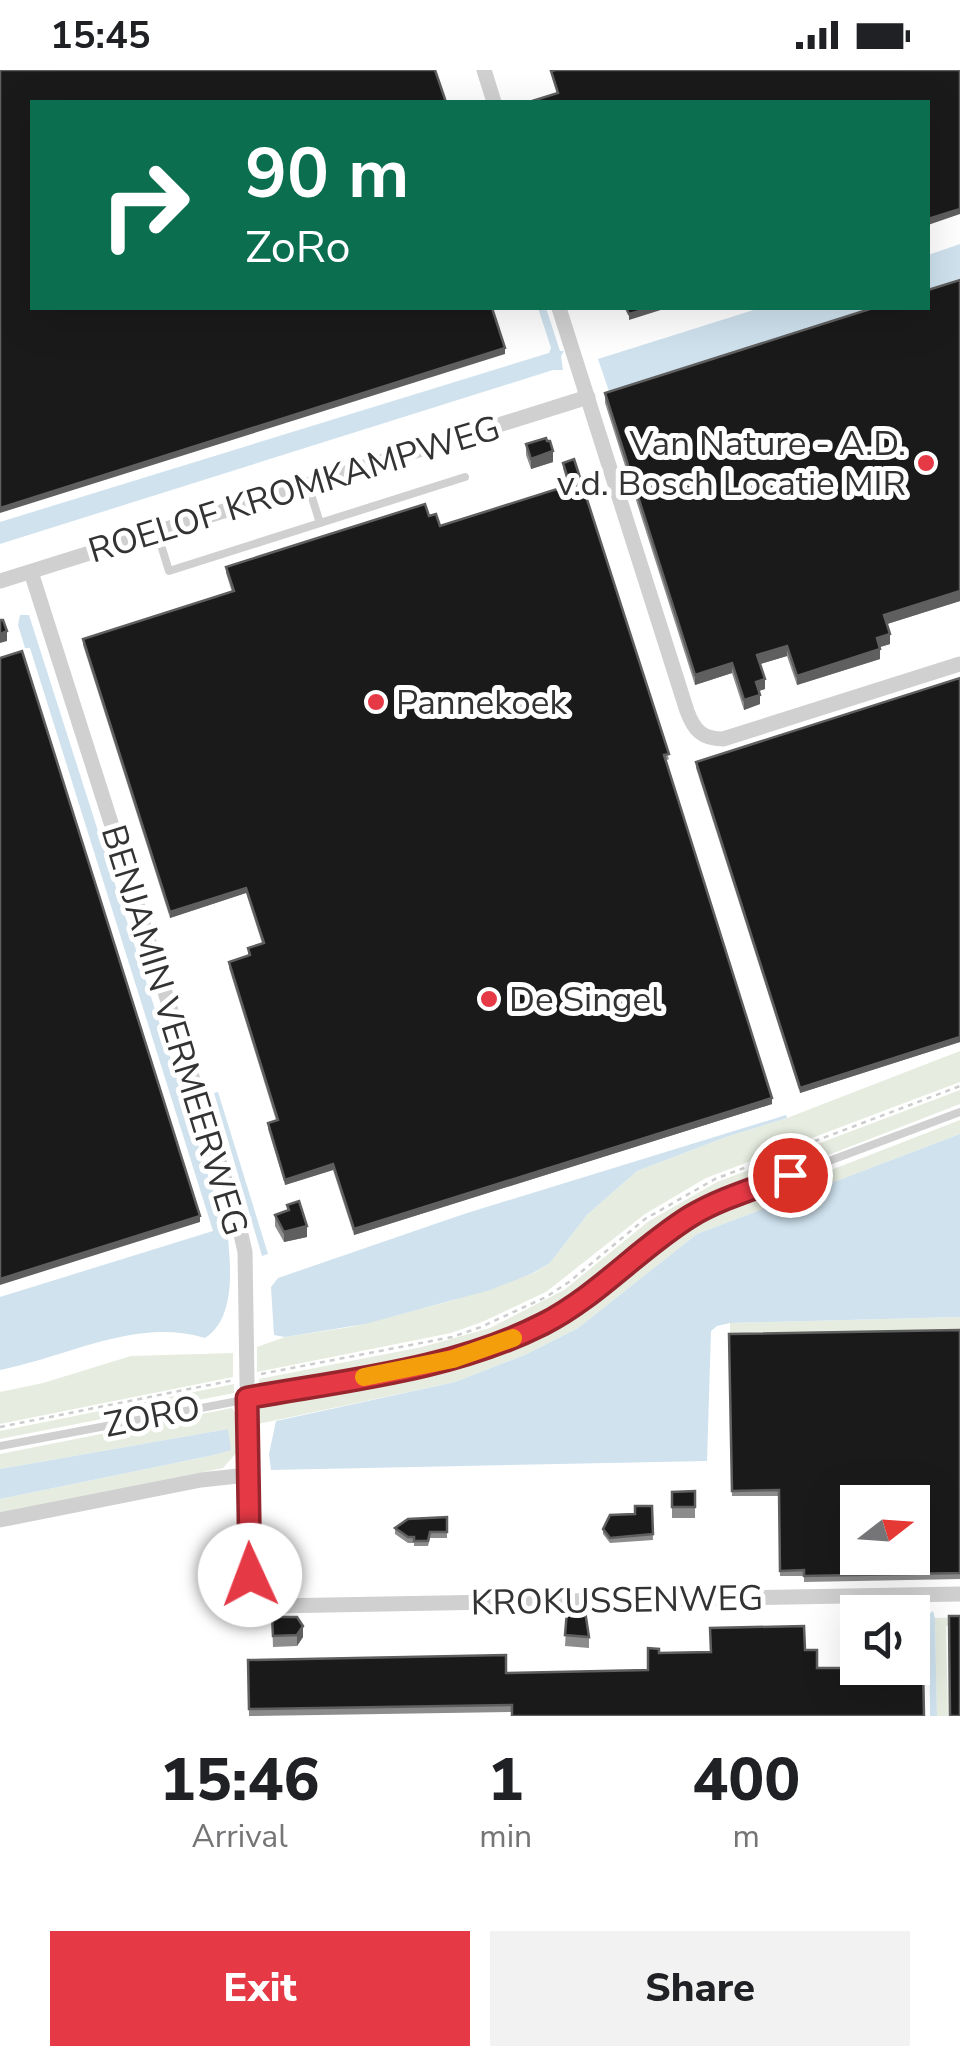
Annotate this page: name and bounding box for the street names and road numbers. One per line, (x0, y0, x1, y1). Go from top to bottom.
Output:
street label: ROELOF KROMKAMPWEG (83, 404, 506, 575)
street label: BENJAMIN VERMEERWEG (90, 819, 259, 1241)
street label: ZORO (100, 1384, 204, 1449)
street label: KROKUSSENWEG (470, 1574, 764, 1627)

